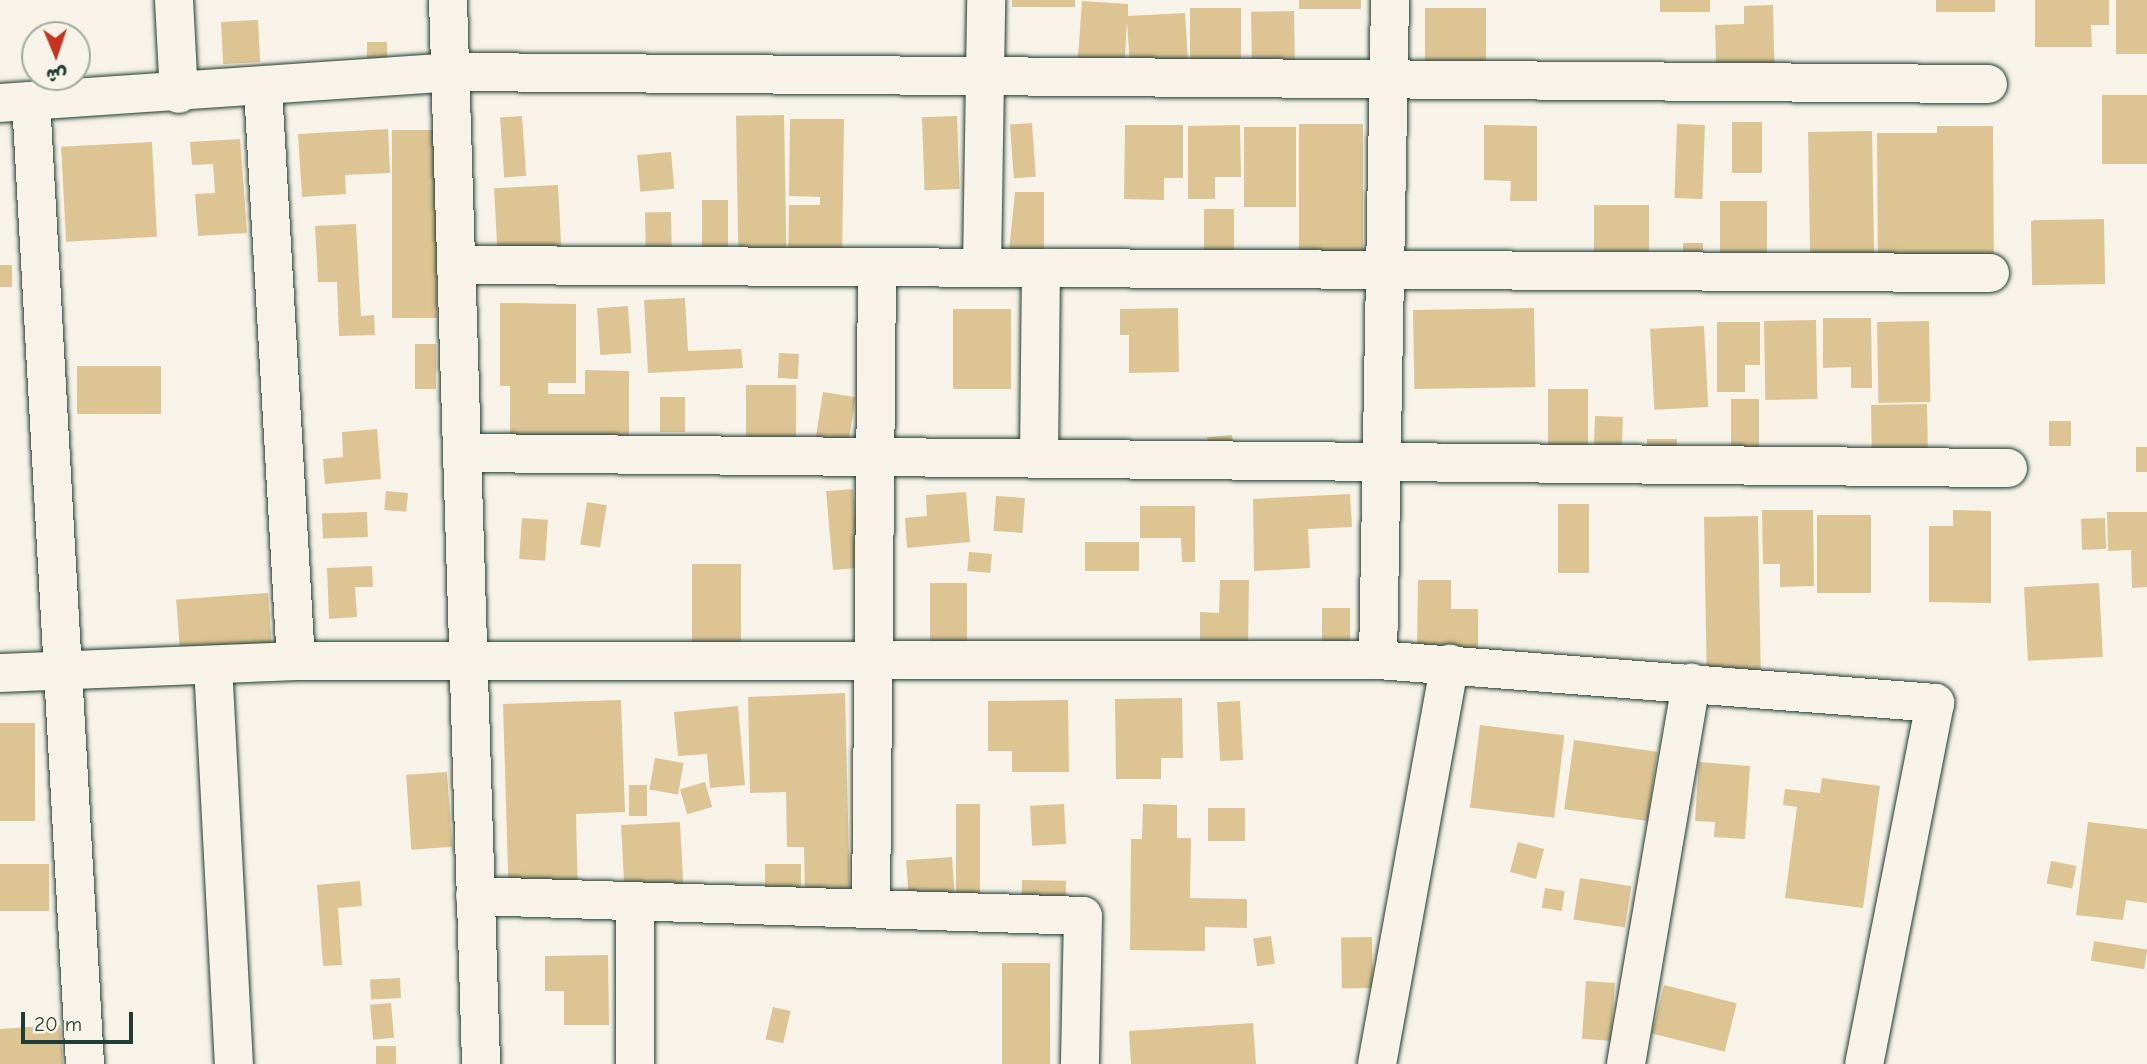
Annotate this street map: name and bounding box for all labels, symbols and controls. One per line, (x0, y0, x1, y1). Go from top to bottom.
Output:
north arrow (21, 21, 91, 91)
text: ش (46, 64, 67, 86)
scale bar (24, 998, 136, 1042)
text: 20 m (34, 1012, 82, 1036)

